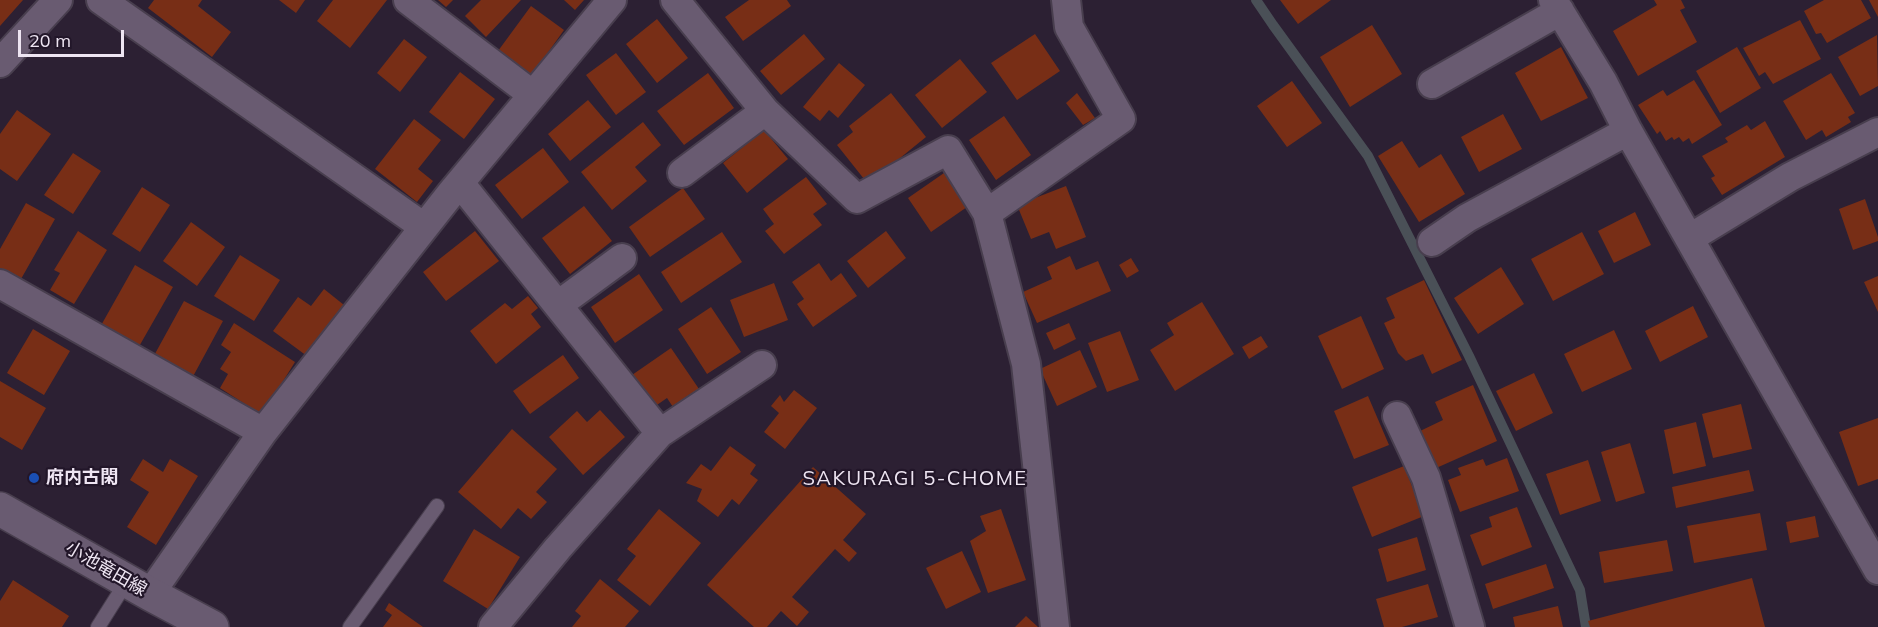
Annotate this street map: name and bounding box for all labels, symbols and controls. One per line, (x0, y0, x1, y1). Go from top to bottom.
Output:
scale bar (21, 18, 128, 56)
text: 20 m (29, 29, 71, 52)
place label: 府内古閑 (46, 467, 118, 489)
district label: SAKURAGI 5-CHOME (802, 467, 1028, 491)
marker: 府内古閑 (27, 471, 41, 485)
street label: 小池竜田線 (62, 537, 150, 601)

